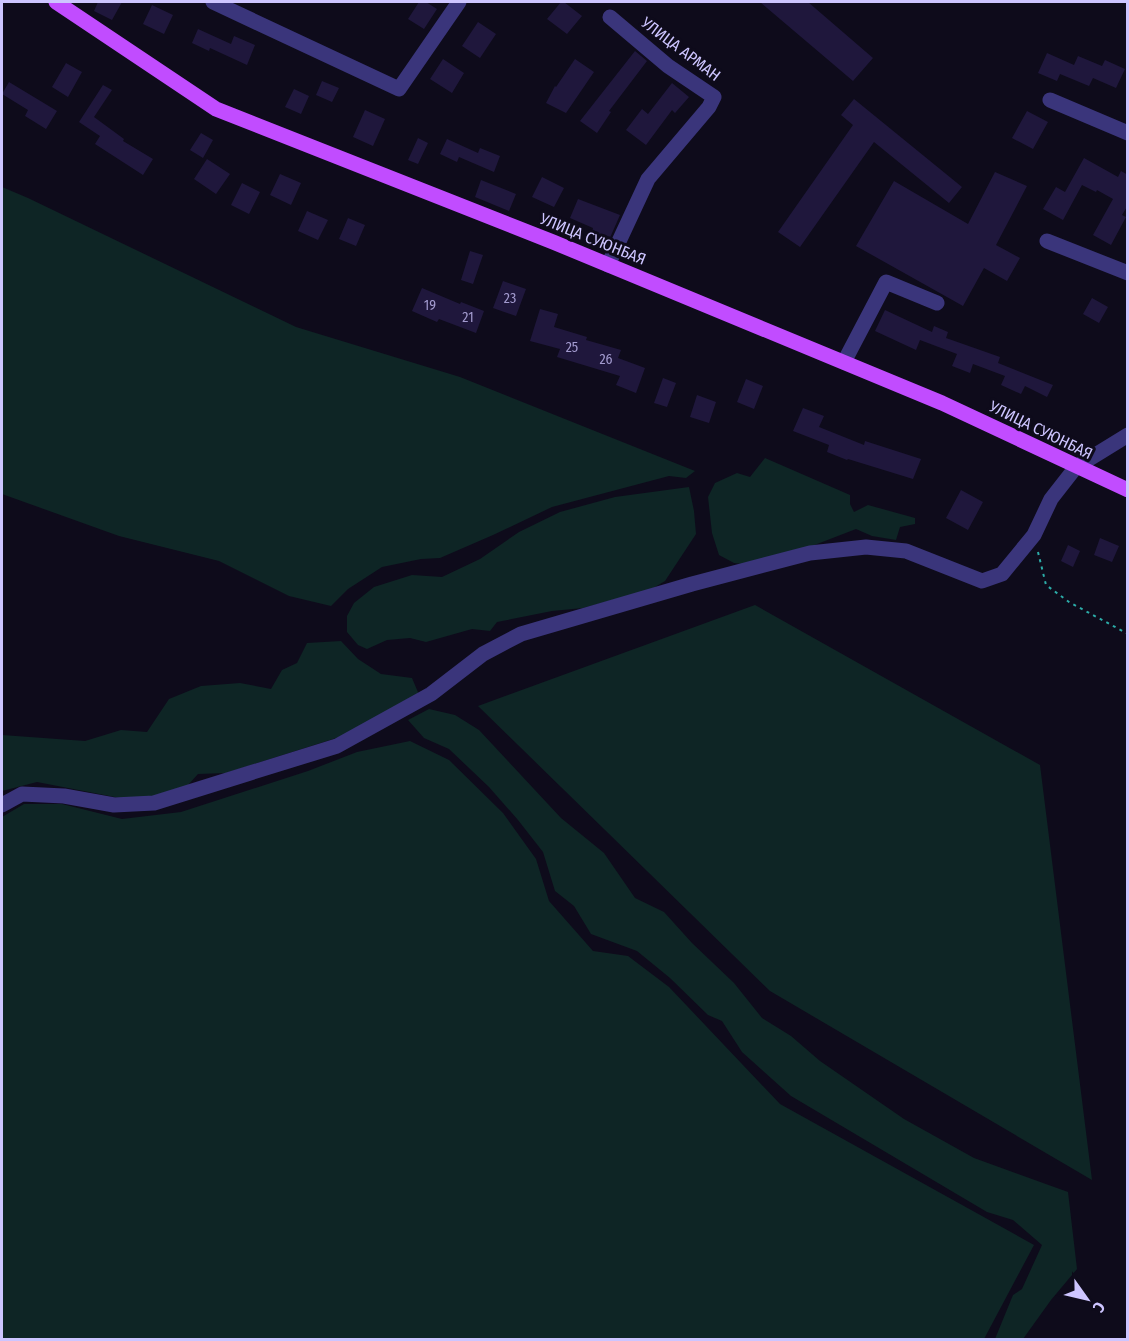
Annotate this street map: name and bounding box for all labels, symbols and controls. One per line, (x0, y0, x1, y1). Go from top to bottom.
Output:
street label: УЛИЦА АРМАН (637, 12, 724, 85)
street label: УЛИЦА СУЮНБАЯ (536, 209, 649, 269)
house number: 23 (504, 290, 516, 307)
house number: 19 (424, 297, 436, 314)
house number: 21 (462, 309, 474, 326)
house number: 25 (566, 339, 578, 356)
house number: 26 (599, 351, 613, 368)
street label: УЛИЦА СУЮНБАЯ (985, 396, 1096, 463)
north arrow (1057, 1269, 1117, 1329)
text: С (1088, 1298, 1109, 1316)

